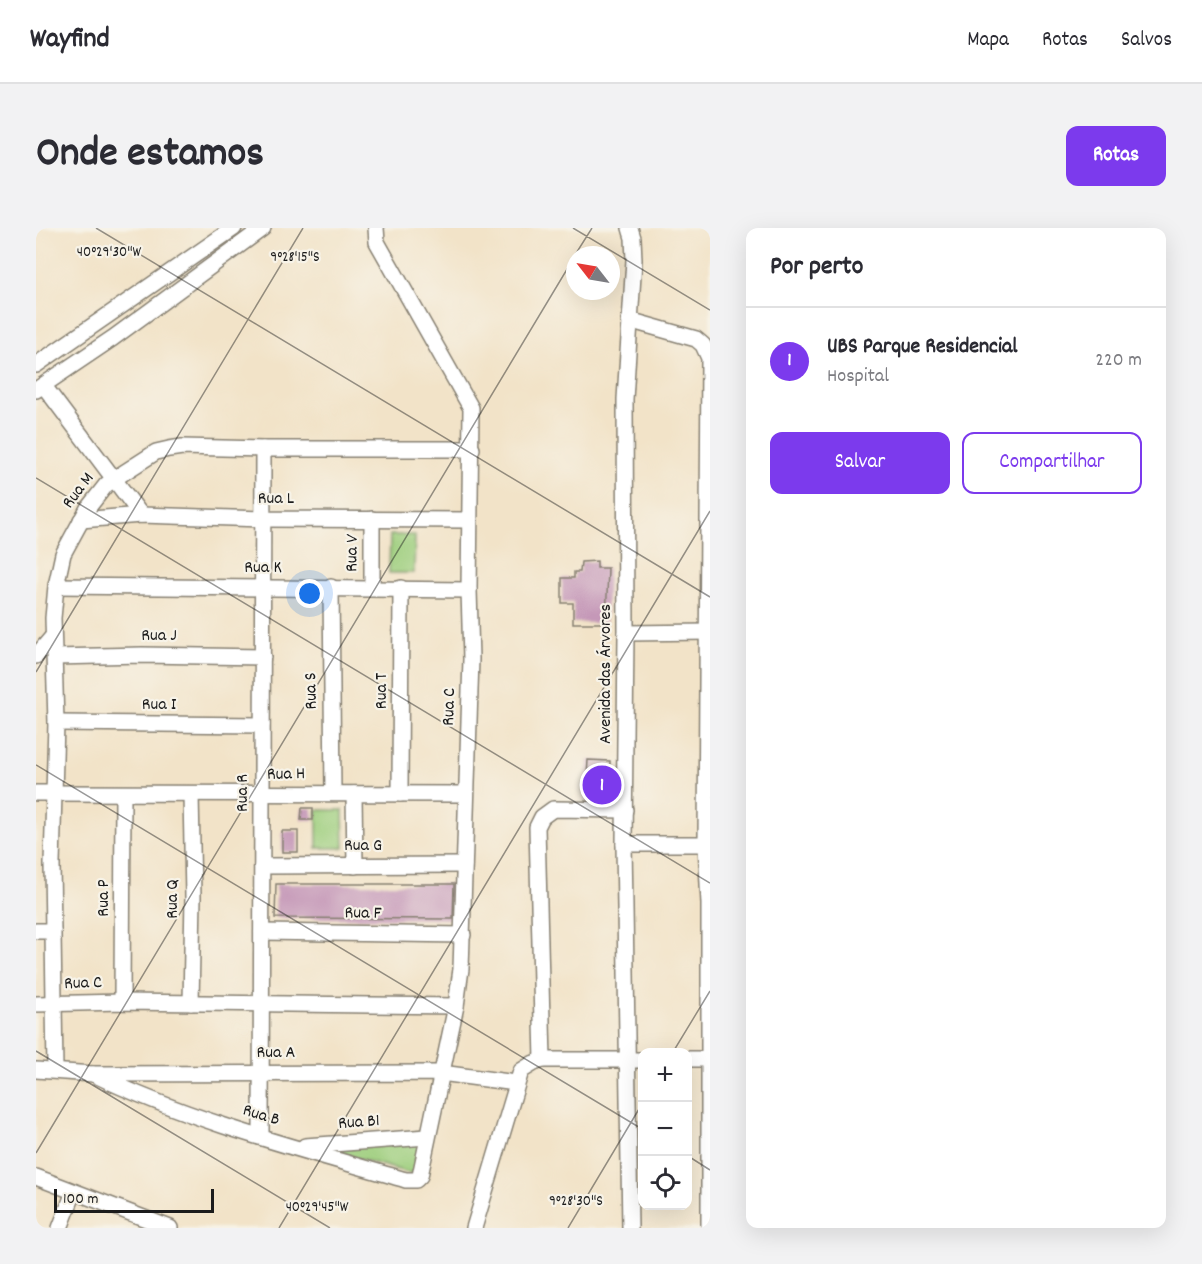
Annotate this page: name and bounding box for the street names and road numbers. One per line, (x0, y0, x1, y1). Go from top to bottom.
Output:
street label: Rua M (57, 468, 101, 514)
street label: Rua L (258, 487, 295, 512)
street label: Rua V (340, 534, 366, 572)
street label: Rua K (244, 556, 282, 581)
street label: Avenida das Árvores (594, 604, 619, 744)
street label: Rua J (141, 624, 177, 649)
street label: Rua S (299, 672, 325, 710)
street label: Rua T (370, 673, 395, 709)
street label: Rua C (437, 687, 463, 726)
street label: Rua I (142, 693, 177, 718)
street label: Rua H (267, 762, 305, 788)
street label: Rua R (231, 774, 256, 812)
street label: Rua G (344, 834, 382, 859)
street label: Rua P (92, 879, 117, 917)
street label: Rua Q (161, 879, 186, 919)
street label: Rua F (344, 901, 382, 927)
street label: Rua C (64, 971, 103, 997)
street label: Rua A (257, 1041, 296, 1066)
street label: Rua B (239, 1099, 283, 1133)
street label: Rua B1 (337, 1109, 381, 1137)

